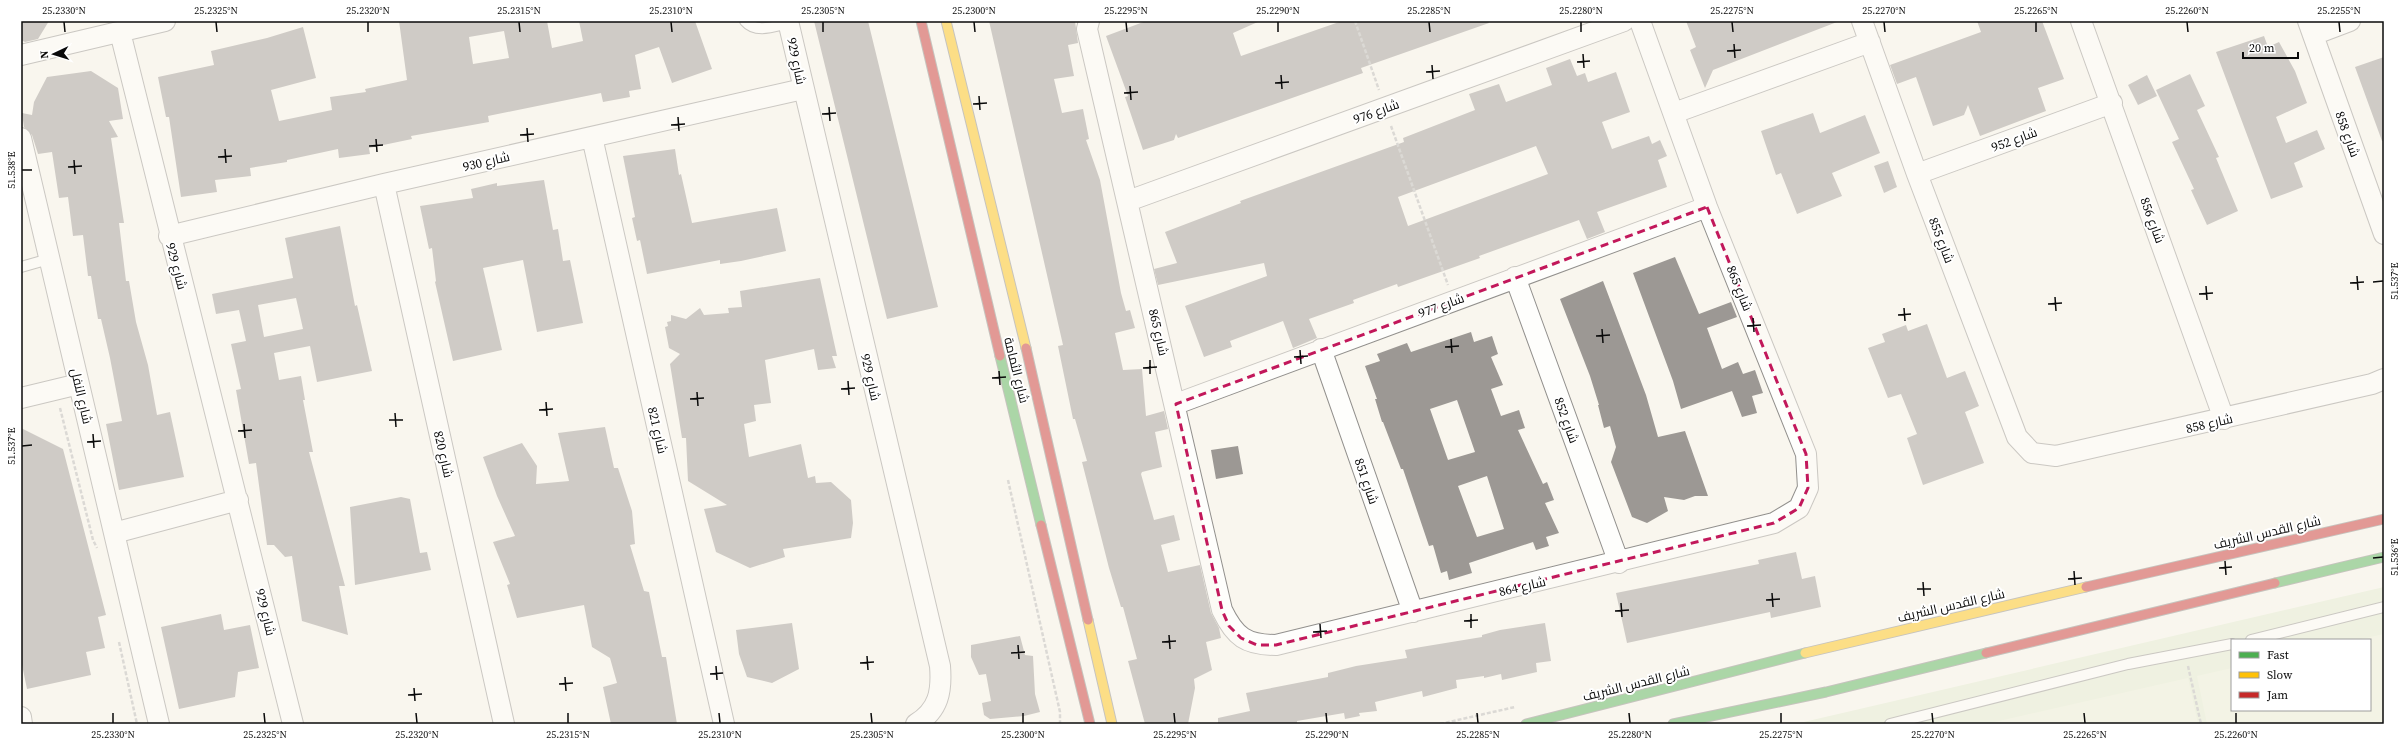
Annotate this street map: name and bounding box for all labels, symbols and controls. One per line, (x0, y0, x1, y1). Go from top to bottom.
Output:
text: 25.2330°N (42, 4, 86, 17)
text: 25.2325°N (194, 4, 238, 17)
text: 25.2320°N (346, 4, 390, 17)
text: 25.2315°N (497, 4, 541, 17)
text: 25.2310°N (649, 4, 693, 17)
text: 25.2305°N (801, 4, 845, 17)
text: 25.2300°N (952, 4, 996, 17)
text: 25.2295°N (1104, 4, 1148, 17)
text: 25.2290°N (1256, 4, 1300, 17)
text: 25.2285°N (1407, 4, 1451, 17)
text: 25.2280°N (1559, 4, 1603, 17)
text: 25.2275°N (1710, 4, 1754, 17)
text: 25.2270°N (1862, 4, 1906, 17)
text: 25.2265°N (2014, 4, 2058, 17)
text: 25.2260°N (2165, 4, 2209, 17)
text: 25.2255°N (2317, 4, 2361, 17)
north arrow (34, 34, 74, 74)
scale bar (2243, 34, 2298, 60)
street label: شارع 929 (783, 36, 810, 86)
text: 20 m (2249, 40, 2275, 56)
text: N (37, 50, 52, 59)
street label: شارع 976 (1351, 95, 1401, 128)
street label: شارع 858 (2331, 109, 2364, 159)
street label: شارع 952 (1989, 123, 2039, 156)
street label: شارع 930 (461, 148, 511, 175)
text: 51.538°E (5, 151, 18, 189)
street label: شارع 856 (2136, 195, 2169, 245)
street label: شارع 855 (1925, 215, 1958, 265)
street label: شارع 929 (162, 241, 191, 291)
text: 51.537°E (2388, 262, 2401, 300)
street label: شارع 865 (1723, 263, 1756, 313)
street label: شارع 977 (1416, 289, 1466, 322)
street label: شارع 865 (1145, 307, 1172, 357)
street label: شارع الثمامة (1000, 335, 1033, 405)
street label: شارع 929 (857, 352, 884, 402)
street label: شارع النفل (67, 367, 96, 426)
street label: شارع 852 (1550, 395, 1583, 445)
street label: شارع 821 (644, 405, 671, 455)
street label: شارع 858 (2184, 410, 2234, 437)
text: 51.537°E (5, 427, 18, 465)
street label: شارع 820 (430, 429, 457, 479)
street label: شارع 851 (1351, 456, 1382, 506)
street label: شارع القدس الشريف (2212, 512, 2322, 553)
text: 51.536°E (2388, 538, 2401, 576)
street label: شارع 864 (1497, 573, 1547, 600)
street label: شارع القدس الشريف (1896, 585, 2006, 626)
street label: شارع 929 (251, 587, 280, 637)
legend (2231, 639, 2371, 711)
text: Fast (2267, 647, 2289, 663)
street label: شارع القدس الشريف (1581, 662, 1691, 705)
text: Slow (2267, 667, 2293, 683)
text: Jam (2266, 687, 2288, 703)
text: 25.2330°N (91, 728, 135, 741)
text: 25.2325°N (243, 728, 287, 741)
text: 25.2320°N (395, 728, 439, 741)
text: 25.2315°N (546, 728, 590, 741)
text: 25.2310°N (698, 728, 742, 741)
text: 25.2305°N (850, 728, 894, 741)
text: 25.2300°N (1001, 728, 1045, 741)
text: 25.2295°N (1153, 728, 1197, 741)
text: 25.2290°N (1305, 728, 1349, 741)
text: 25.2285°N (1456, 728, 1500, 741)
text: 25.2280°N (1608, 728, 1652, 741)
text: 25.2275°N (1759, 728, 1803, 741)
text: 25.2270°N (1911, 728, 1955, 741)
text: 25.2265°N (2063, 728, 2107, 741)
text: 25.2260°N (2214, 728, 2258, 741)

